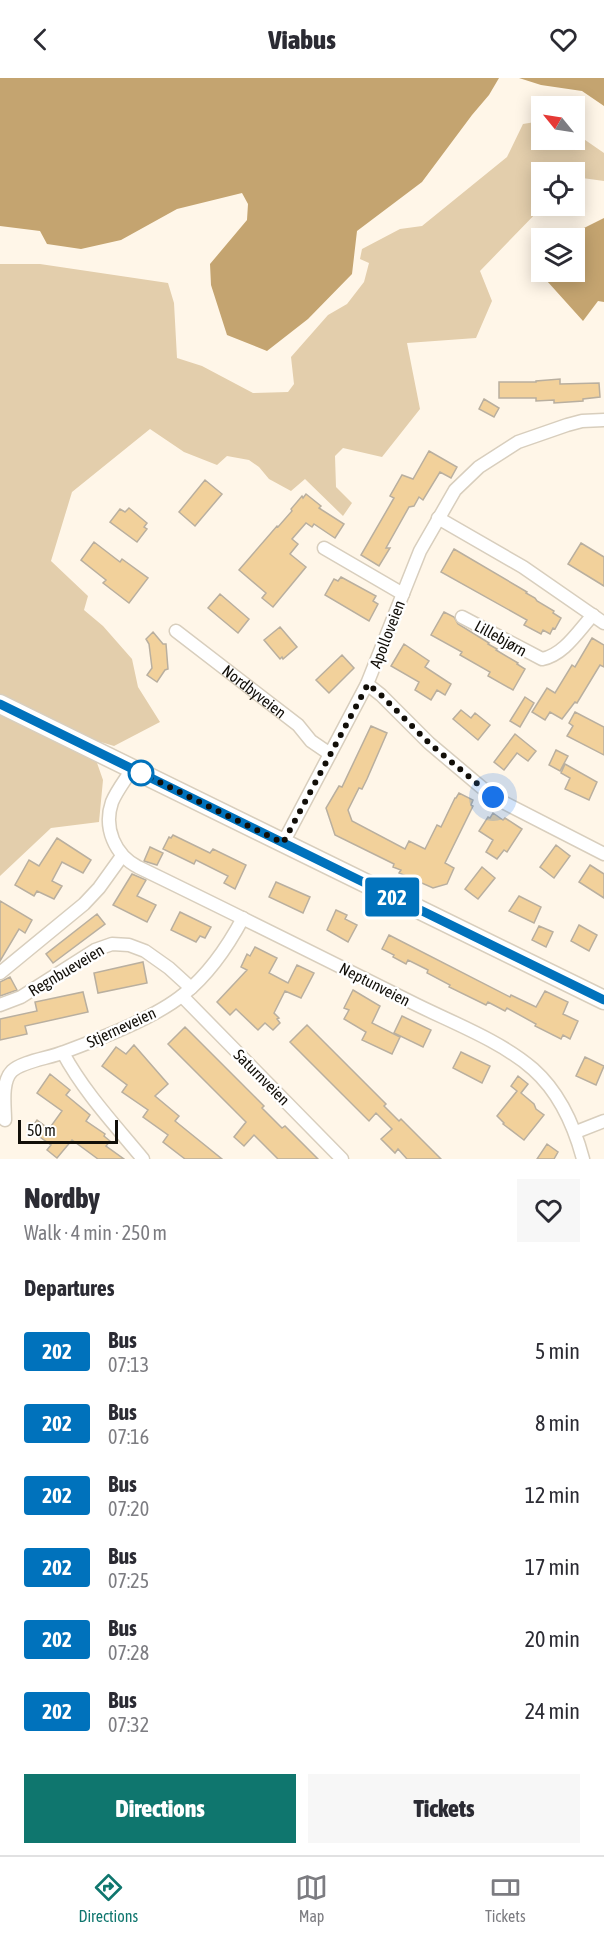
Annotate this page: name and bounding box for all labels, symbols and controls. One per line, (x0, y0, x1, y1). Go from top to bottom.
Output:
icon: back (24, 23, 57, 56)
icon: heart (547, 23, 580, 56)
text: Viabus (268, 24, 336, 55)
north arrow (531, 96, 585, 150)
map controls (531, 96, 585, 282)
button: locate (531, 162, 585, 216)
button: layers (531, 228, 585, 282)
street label: Apolloveien (366, 598, 409, 671)
street label: Lillebjørn (471, 616, 530, 660)
street label: Nordbyveien (219, 661, 290, 722)
unlabelled marker (128, 760, 154, 786)
your location (478, 782, 508, 812)
line badge: 202 (358, 878, 426, 916)
text: 202 (377, 885, 407, 909)
street label: Regnbueveien (25, 940, 107, 1000)
street label: Neptunveien (336, 959, 413, 1010)
street label: Stjerneveien (84, 1003, 159, 1052)
street label: Saturnveien (230, 1045, 294, 1109)
scale bar (18, 1117, 118, 1144)
text: 50 m (27, 1121, 56, 1139)
button: heart (517, 1179, 580, 1242)
text: Nordby (24, 1182, 100, 1214)
text: Walk · 4 min · 250 m (24, 1221, 167, 1244)
text: Departures (24, 1275, 114, 1301)
text: Bus (108, 1327, 137, 1353)
text: 5 min (535, 1338, 580, 1364)
text: 202 (42, 1339, 72, 1363)
text: 07:13 (108, 1353, 149, 1376)
text: Bus (108, 1399, 137, 1425)
text: 8 min (535, 1410, 580, 1436)
text: 202 (42, 1411, 72, 1435)
text: 07:16 (108, 1425, 149, 1448)
text: Bus (108, 1471, 137, 1497)
text: 12 min (525, 1482, 580, 1508)
text: 202 (42, 1483, 72, 1507)
text: 07:20 (108, 1497, 149, 1520)
text: Bus (108, 1543, 137, 1569)
text: 17 min (525, 1554, 580, 1580)
text: 202 (42, 1555, 72, 1579)
text: 07:25 (108, 1569, 149, 1592)
text: Bus (108, 1615, 137, 1641)
text: 20 min (525, 1626, 580, 1652)
text: 202 (42, 1627, 72, 1651)
text: 07:28 (108, 1641, 149, 1664)
text: Bus (108, 1687, 137, 1713)
text: 24 min (525, 1698, 580, 1724)
text: 202 (42, 1699, 72, 1723)
text: 07:32 (108, 1713, 149, 1736)
button: Directions (24, 1774, 296, 1843)
button: Tickets (308, 1774, 580, 1843)
tab: Directions (78, 1871, 138, 1925)
tab: Map (295, 1871, 328, 1925)
tab: Tickets (485, 1871, 526, 1925)

